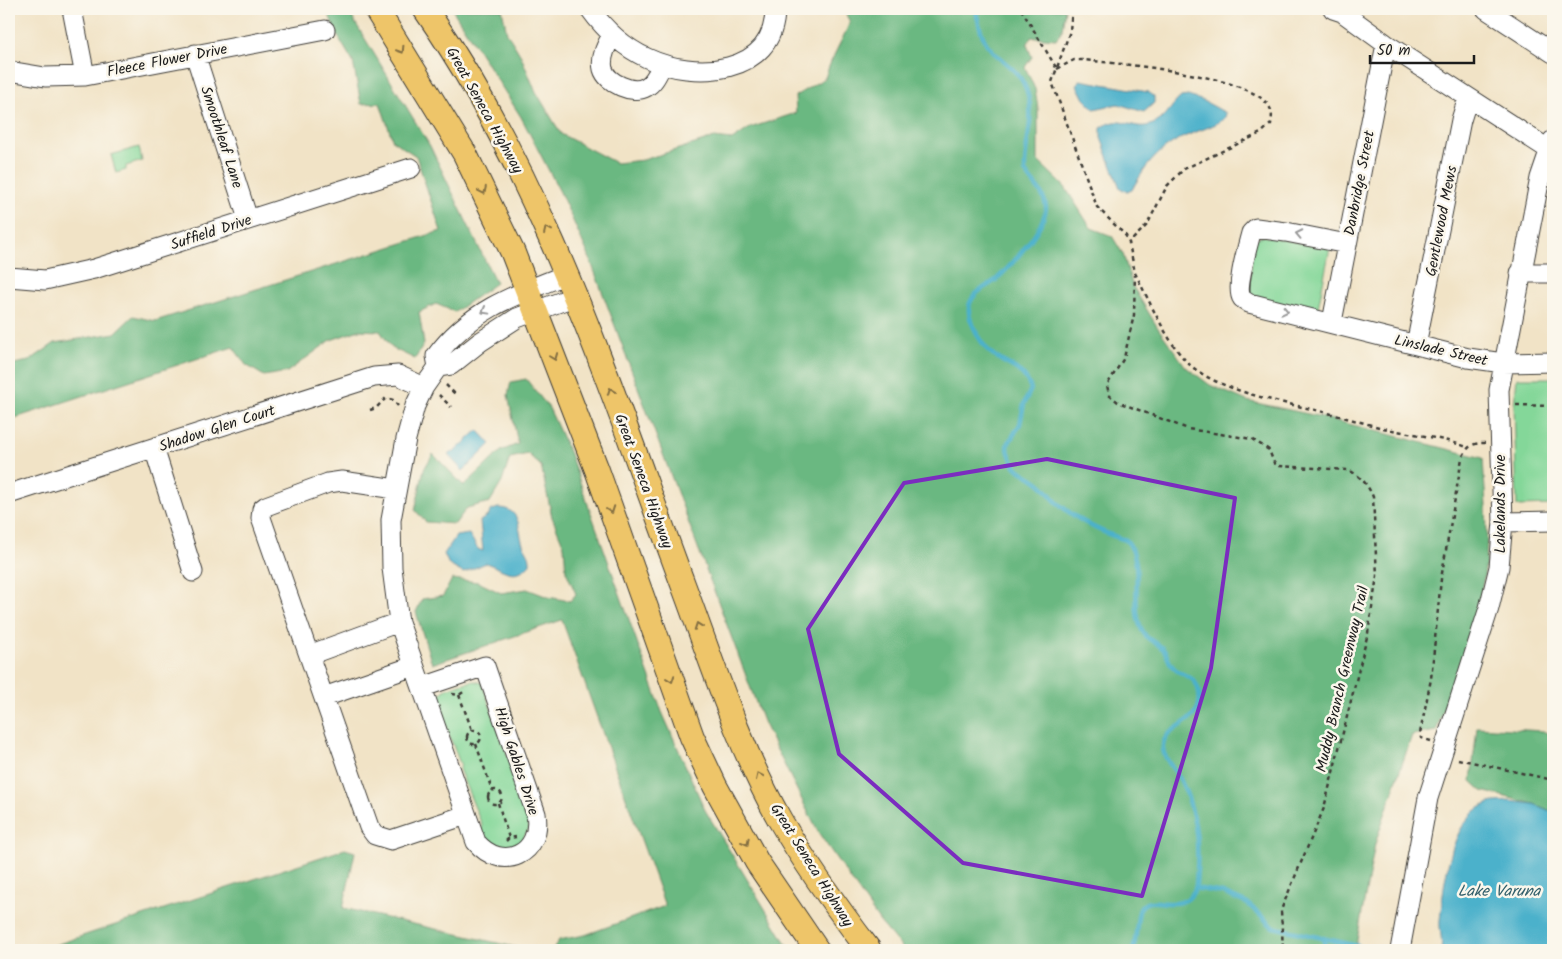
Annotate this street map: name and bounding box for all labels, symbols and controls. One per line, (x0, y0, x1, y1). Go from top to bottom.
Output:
scale bar (1370, 32, 1473, 64)
street label: Fleece Flower Drive (105, 38, 230, 84)
text: 50 m (1377, 39, 1411, 63)
street label: Great Seneca Highway (439, 43, 529, 179)
one-way arrow (395, 45, 405, 54)
street label: Smoothleaf Lane (193, 83, 249, 192)
street label: Danbridge Street (1338, 128, 1382, 238)
street label: Gentlewood Mews (1419, 163, 1465, 279)
one-way arrow (477, 186, 487, 195)
street label: Suffield Drive (168, 208, 255, 257)
one-way arrow (543, 226, 553, 235)
one-way arrow (1295, 230, 1304, 240)
one-way arrow (481, 305, 490, 315)
one-way arrow (1281, 305, 1290, 316)
street label: Linslade Street (1392, 329, 1490, 373)
one-way arrow (548, 352, 558, 361)
one-way arrow (607, 387, 617, 396)
street label: Shadow Glen Court (156, 399, 279, 459)
street label: Great Seneca Highway (608, 411, 679, 553)
street label: Lakelands Drive (1489, 454, 1513, 553)
one-way arrow (605, 505, 615, 513)
street label: Muddy Branch Greenway Trail (1310, 583, 1376, 775)
one-way arrow (694, 622, 704, 630)
one-way arrow (665, 674, 675, 683)
street label: High Gables Drive (487, 704, 545, 819)
one-way arrow (755, 772, 766, 781)
street label: Great Seneca Highway (763, 799, 859, 933)
one-way arrow (740, 837, 750, 846)
water label: Lake Varuna (1458, 879, 1542, 904)

